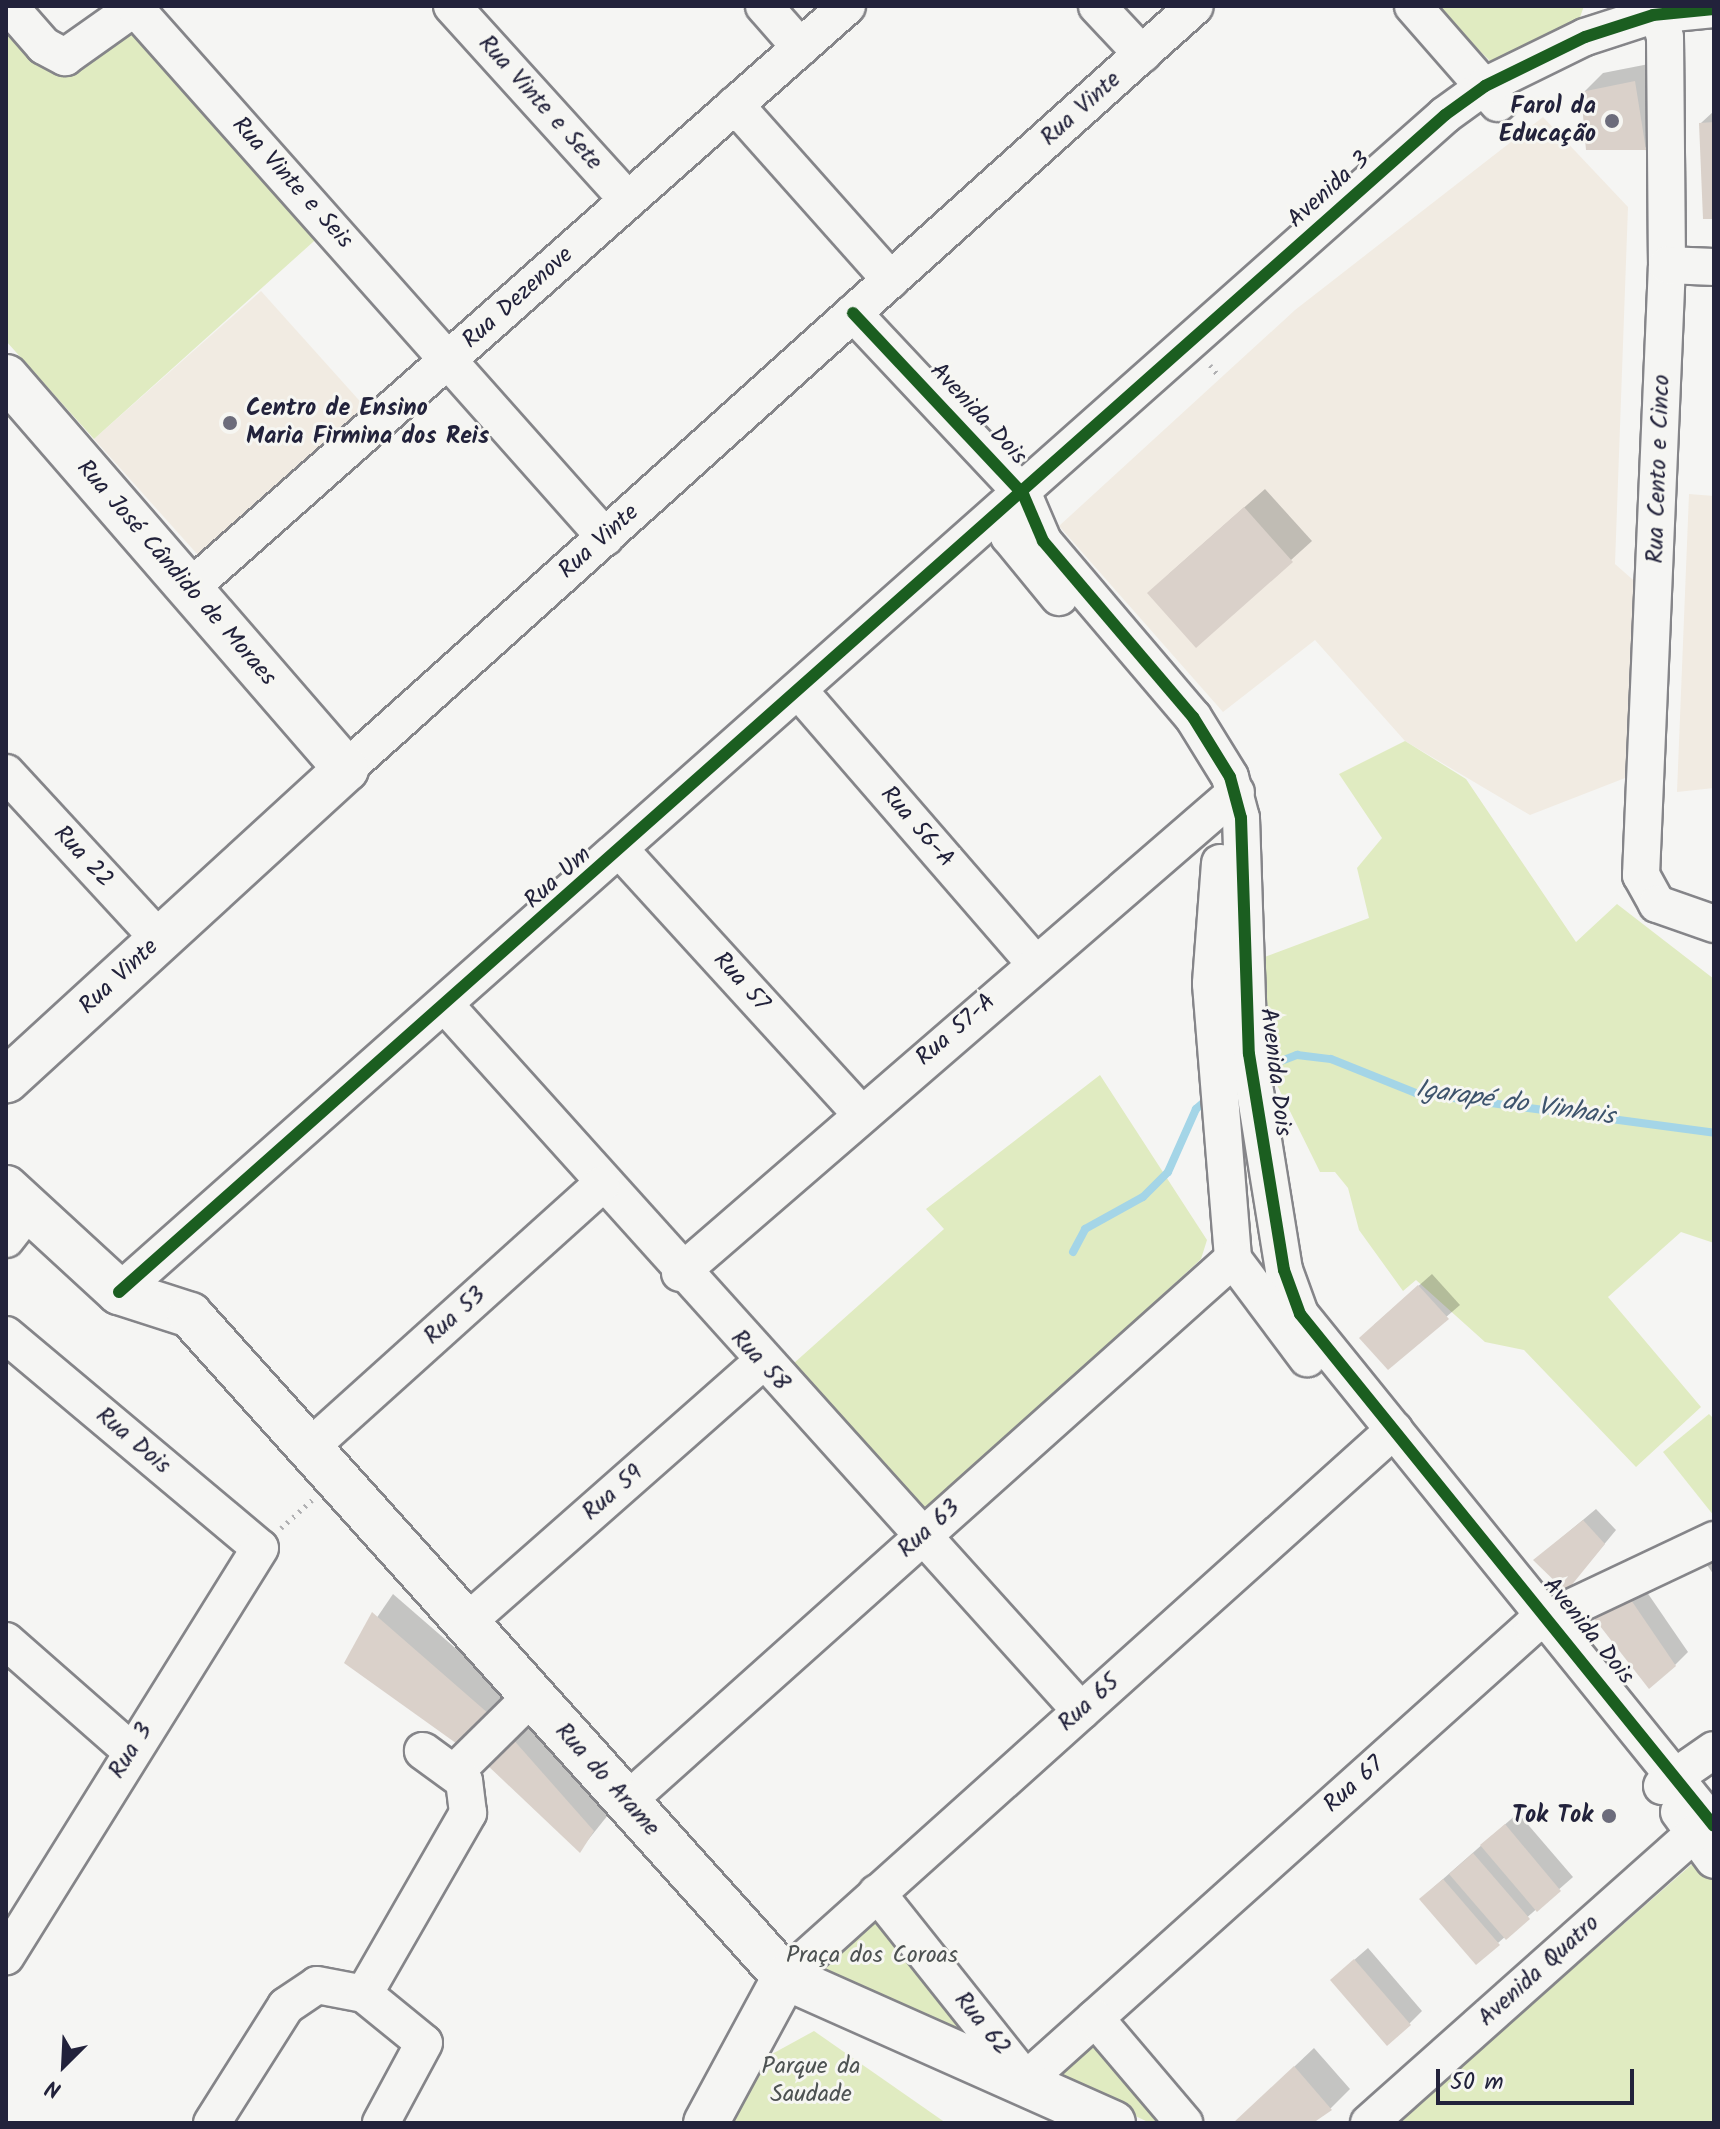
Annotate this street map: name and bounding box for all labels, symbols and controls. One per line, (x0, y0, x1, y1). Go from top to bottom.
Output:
street label: Rua Vinte e Sete (472, 30, 608, 176)
street label: Rua Vinte (1035, 66, 1127, 152)
place label: Farol da Educação (1499, 93, 1596, 149)
street label: Rua Vinte e Seis (225, 111, 359, 255)
marker: Farol da Educação (1603, 112, 1621, 130)
street label: Avenida 3 (1282, 146, 1376, 234)
street label: Rua Dezenove (457, 241, 579, 355)
street label: Avenida Dois (923, 357, 1033, 471)
street label: Rua Cento e Cinco (1641, 374, 1677, 564)
place label: Centro de Ensino Maria Firmina dos Reis (246, 395, 489, 451)
marker: Centro de Ensino Maria Firmina dos Reis (221, 414, 239, 432)
street label: Rua José Cândido de Moraes (70, 454, 282, 692)
street label: Rua Vinte (553, 499, 645, 585)
street label: Rua 56-A (874, 780, 960, 874)
street label: Rua 22 (47, 820, 119, 894)
street label: Rua Um (519, 841, 597, 915)
street label: Rua Vinte (73, 933, 165, 1021)
street label: Rua 57 (707, 946, 775, 1018)
street label: Rua 57-A (910, 988, 1002, 1072)
street label: Avenida Dois (1253, 1006, 1297, 1138)
water label: Igarapé do Vinhais (1414, 1075, 1616, 1133)
street label: Rua 53 (418, 1281, 492, 1351)
street label: Rua 58 (724, 1324, 796, 1398)
street label: Rua Dois (90, 1401, 176, 1481)
street label: Rua 59 (577, 1459, 649, 1527)
street label: Rua 63 (892, 1494, 966, 1564)
street label: Avenida Dois (1536, 1572, 1640, 1690)
street label: Rua 65 (1052, 1668, 1126, 1738)
street label: Rua do Arame (549, 1717, 665, 1843)
street label: Rua 3 (103, 1718, 159, 1784)
street label: Rua 67 (1318, 1751, 1390, 1819)
place label: Tok Tok (1512, 1802, 1593, 1830)
marker: Tok Tok (1600, 1807, 1618, 1825)
street label: Avenida Quatro (1472, 1909, 1606, 2033)
park label: Praça dos Coroas (786, 1942, 958, 1970)
street label: Rua 62 (948, 1986, 1016, 2062)
north arrow (24, 2025, 104, 2105)
park label: Parque da Saudade (762, 2053, 860, 2109)
scale bar (1440, 2053, 1638, 2103)
text: 50 m (1450, 2063, 1504, 2102)
text: N (41, 2069, 68, 2106)

